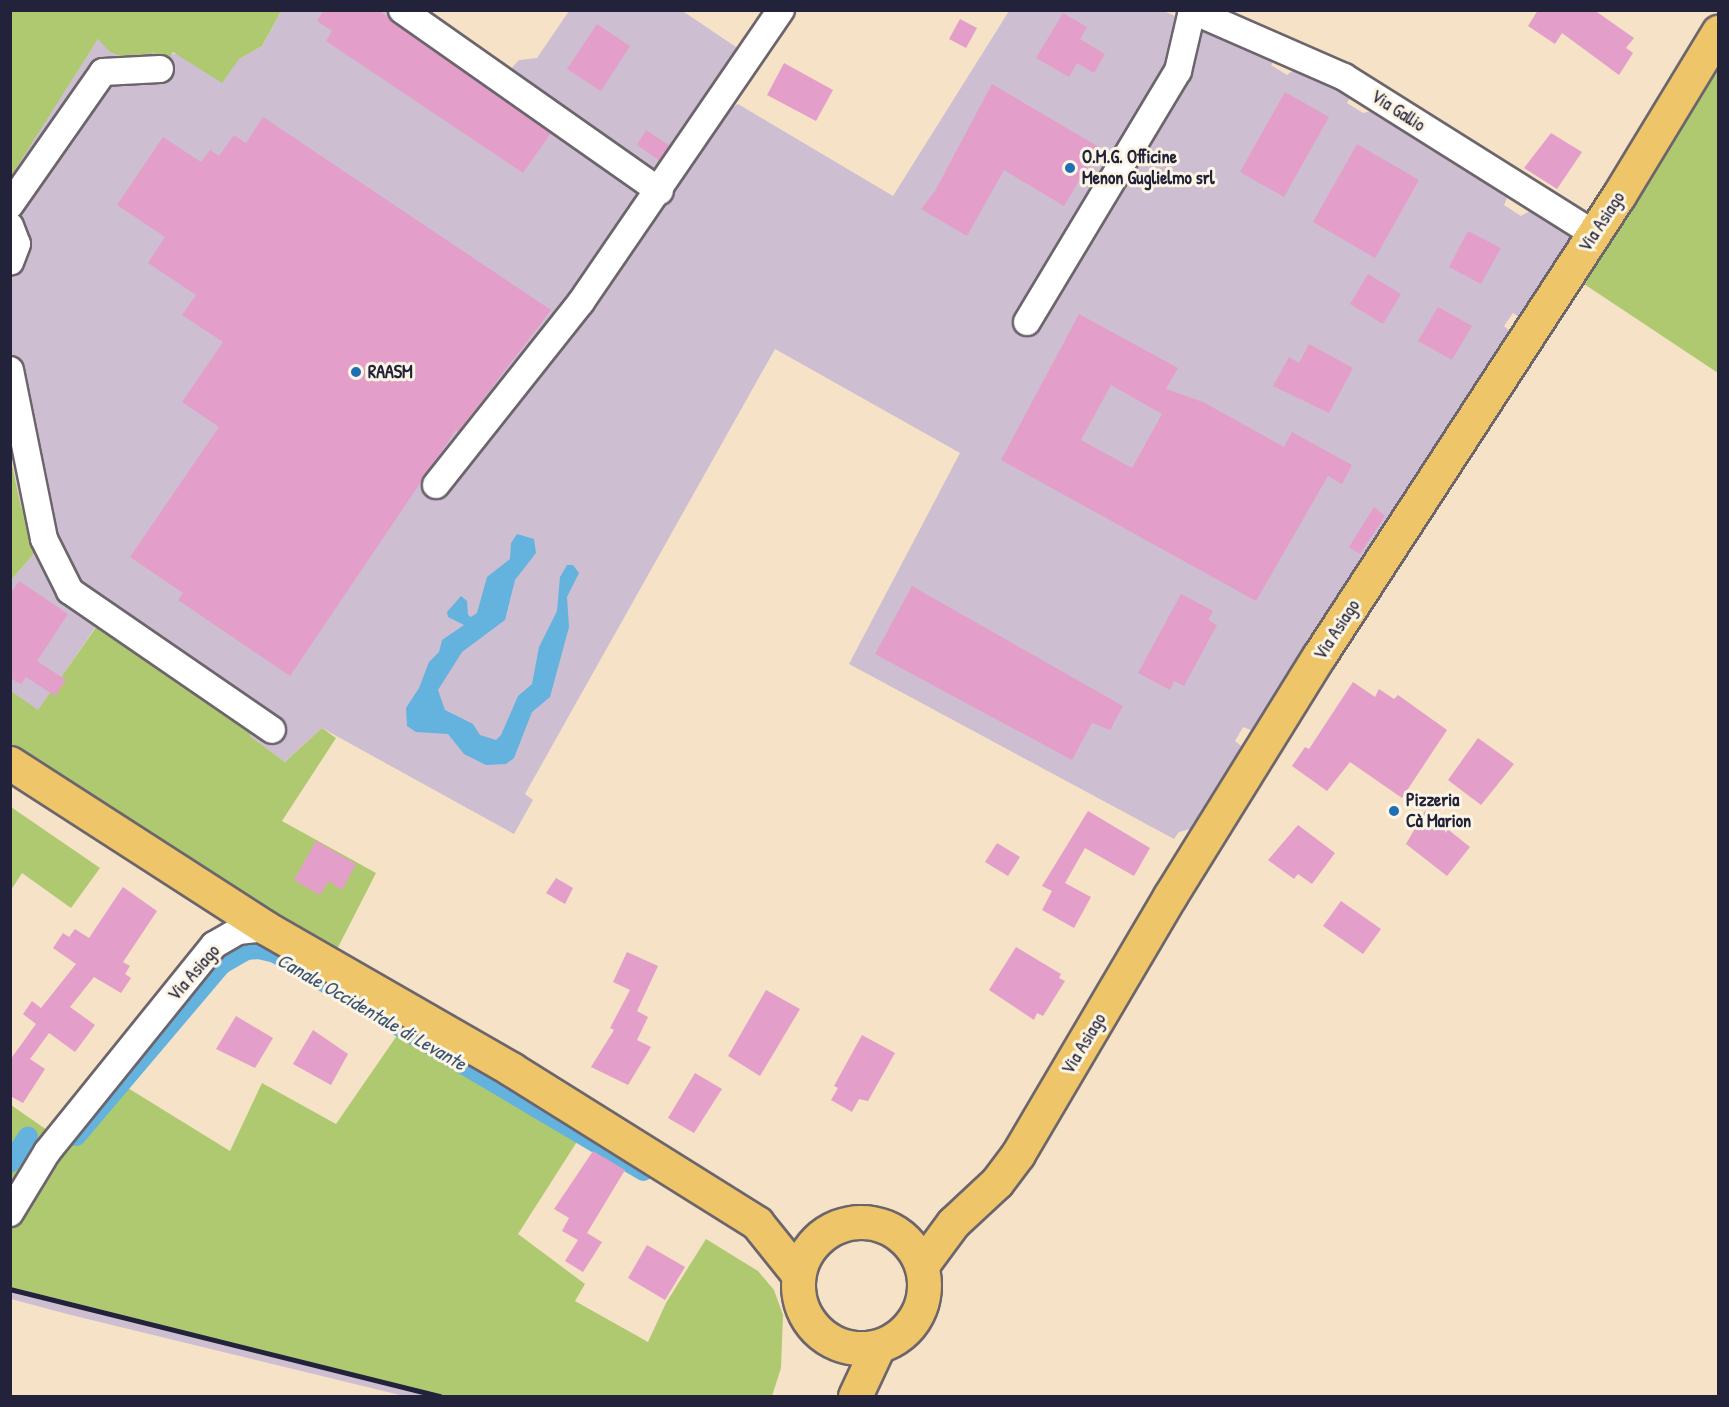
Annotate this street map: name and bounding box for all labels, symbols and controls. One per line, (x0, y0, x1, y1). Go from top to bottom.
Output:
street label: Via Gallio (1367, 86, 1429, 136)
place label: O.M.G. Officine Menon Guglielmo srl (1082, 147, 1214, 190)
marker: O.M.G. Officine Menon Guglielmo srl (1063, 161, 1077, 175)
street label: Via Asiago (1575, 188, 1629, 256)
place label: RAASM (368, 361, 413, 383)
marker: RAASM (349, 365, 363, 379)
street label: Via Asiago (1310, 596, 1364, 664)
place label: Pizzeria Cà Marion (1406, 790, 1471, 832)
marker: Pizzeria Cà Marion (1387, 804, 1401, 818)
street label: Via Asiago (164, 940, 224, 1006)
water label: Canale Occidentale di Levante (273, 947, 471, 1075)
street label: Via Asiago (1057, 1010, 1111, 1078)

